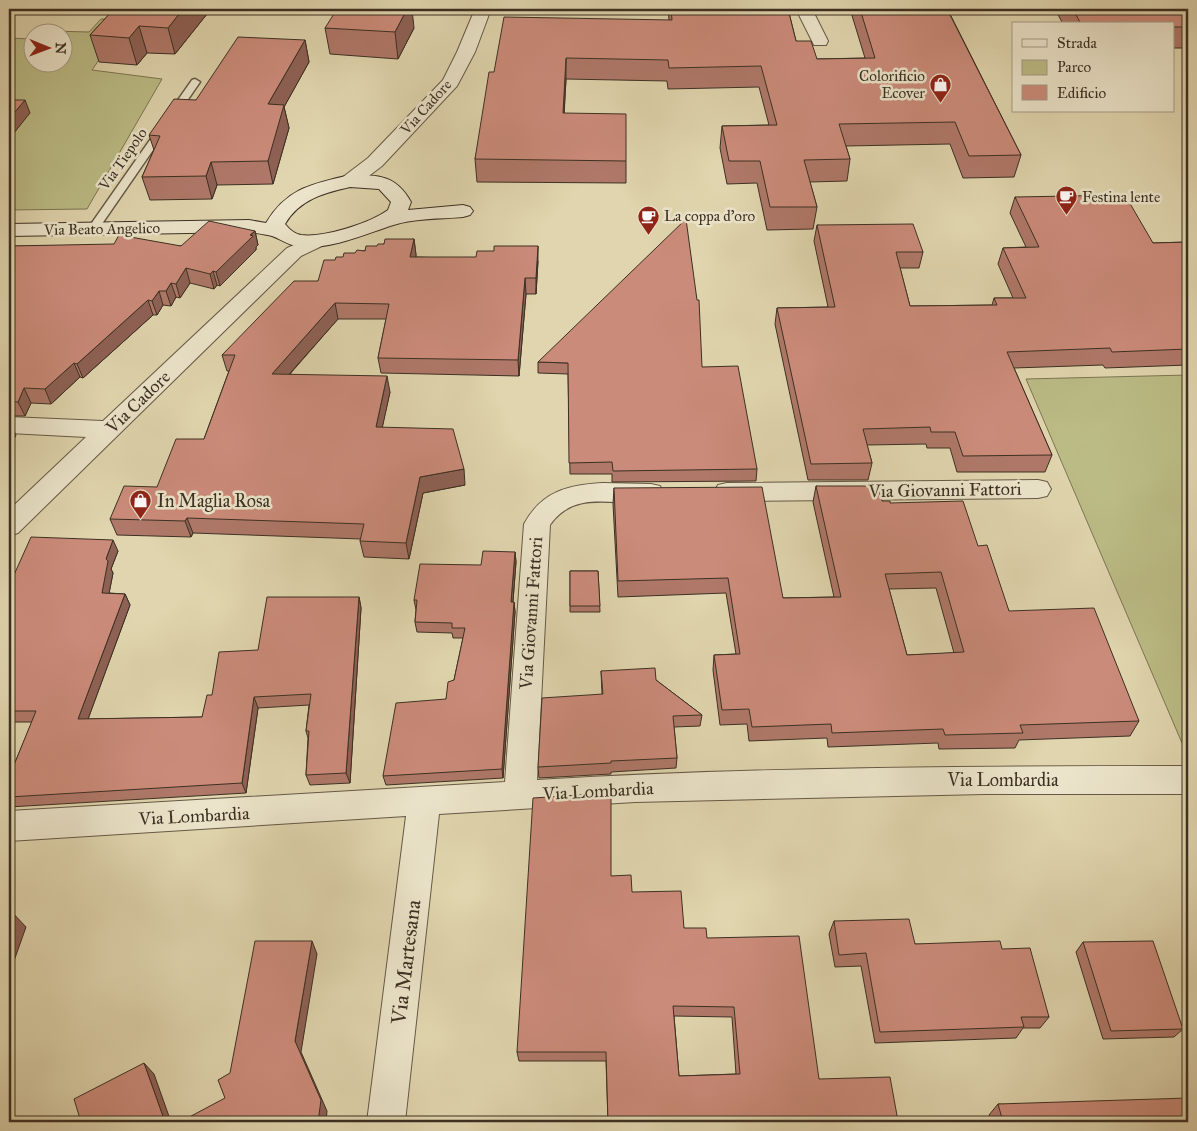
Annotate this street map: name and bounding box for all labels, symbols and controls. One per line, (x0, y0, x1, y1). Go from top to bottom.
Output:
north arrow (22, 22, 72, 72)
legend (1012, 22, 1174, 112)
text: Strada (1057, 34, 1097, 52)
text: N (52, 42, 69, 54)
text: Parco (1057, 58, 1092, 76)
place label: Colorificio Ecover (859, 67, 925, 102)
shop icon: Colorificio Ecover (929, 73, 953, 104)
street label: Via Cadore (396, 76, 455, 139)
text: Edificio (1057, 84, 1106, 102)
street label: Via Tiepolo (95, 124, 151, 194)
cafe icon: Festina lente (1054, 185, 1078, 216)
place label: Festina lente (1082, 188, 1160, 206)
cafe icon: La coppa d'oro (636, 204, 660, 235)
place label: La coppa d'oro (664, 207, 755, 225)
street label: Via Beato Angelico (43, 219, 161, 239)
street label: Via Cadore (100, 366, 175, 439)
street label: Via Giovanni Fattori (867, 478, 1022, 502)
shop icon: In Maglia Rosa (129, 489, 153, 520)
place label: In Maglia Rosa (157, 490, 270, 513)
street label: Via Giovanni Fattori (515, 536, 547, 691)
street label: Via Lombardia (946, 769, 1059, 791)
street label: Via Lombardia (541, 777, 654, 805)
street label: Via Lombardia (137, 802, 250, 830)
street label: Via Martesana (385, 898, 427, 1027)

